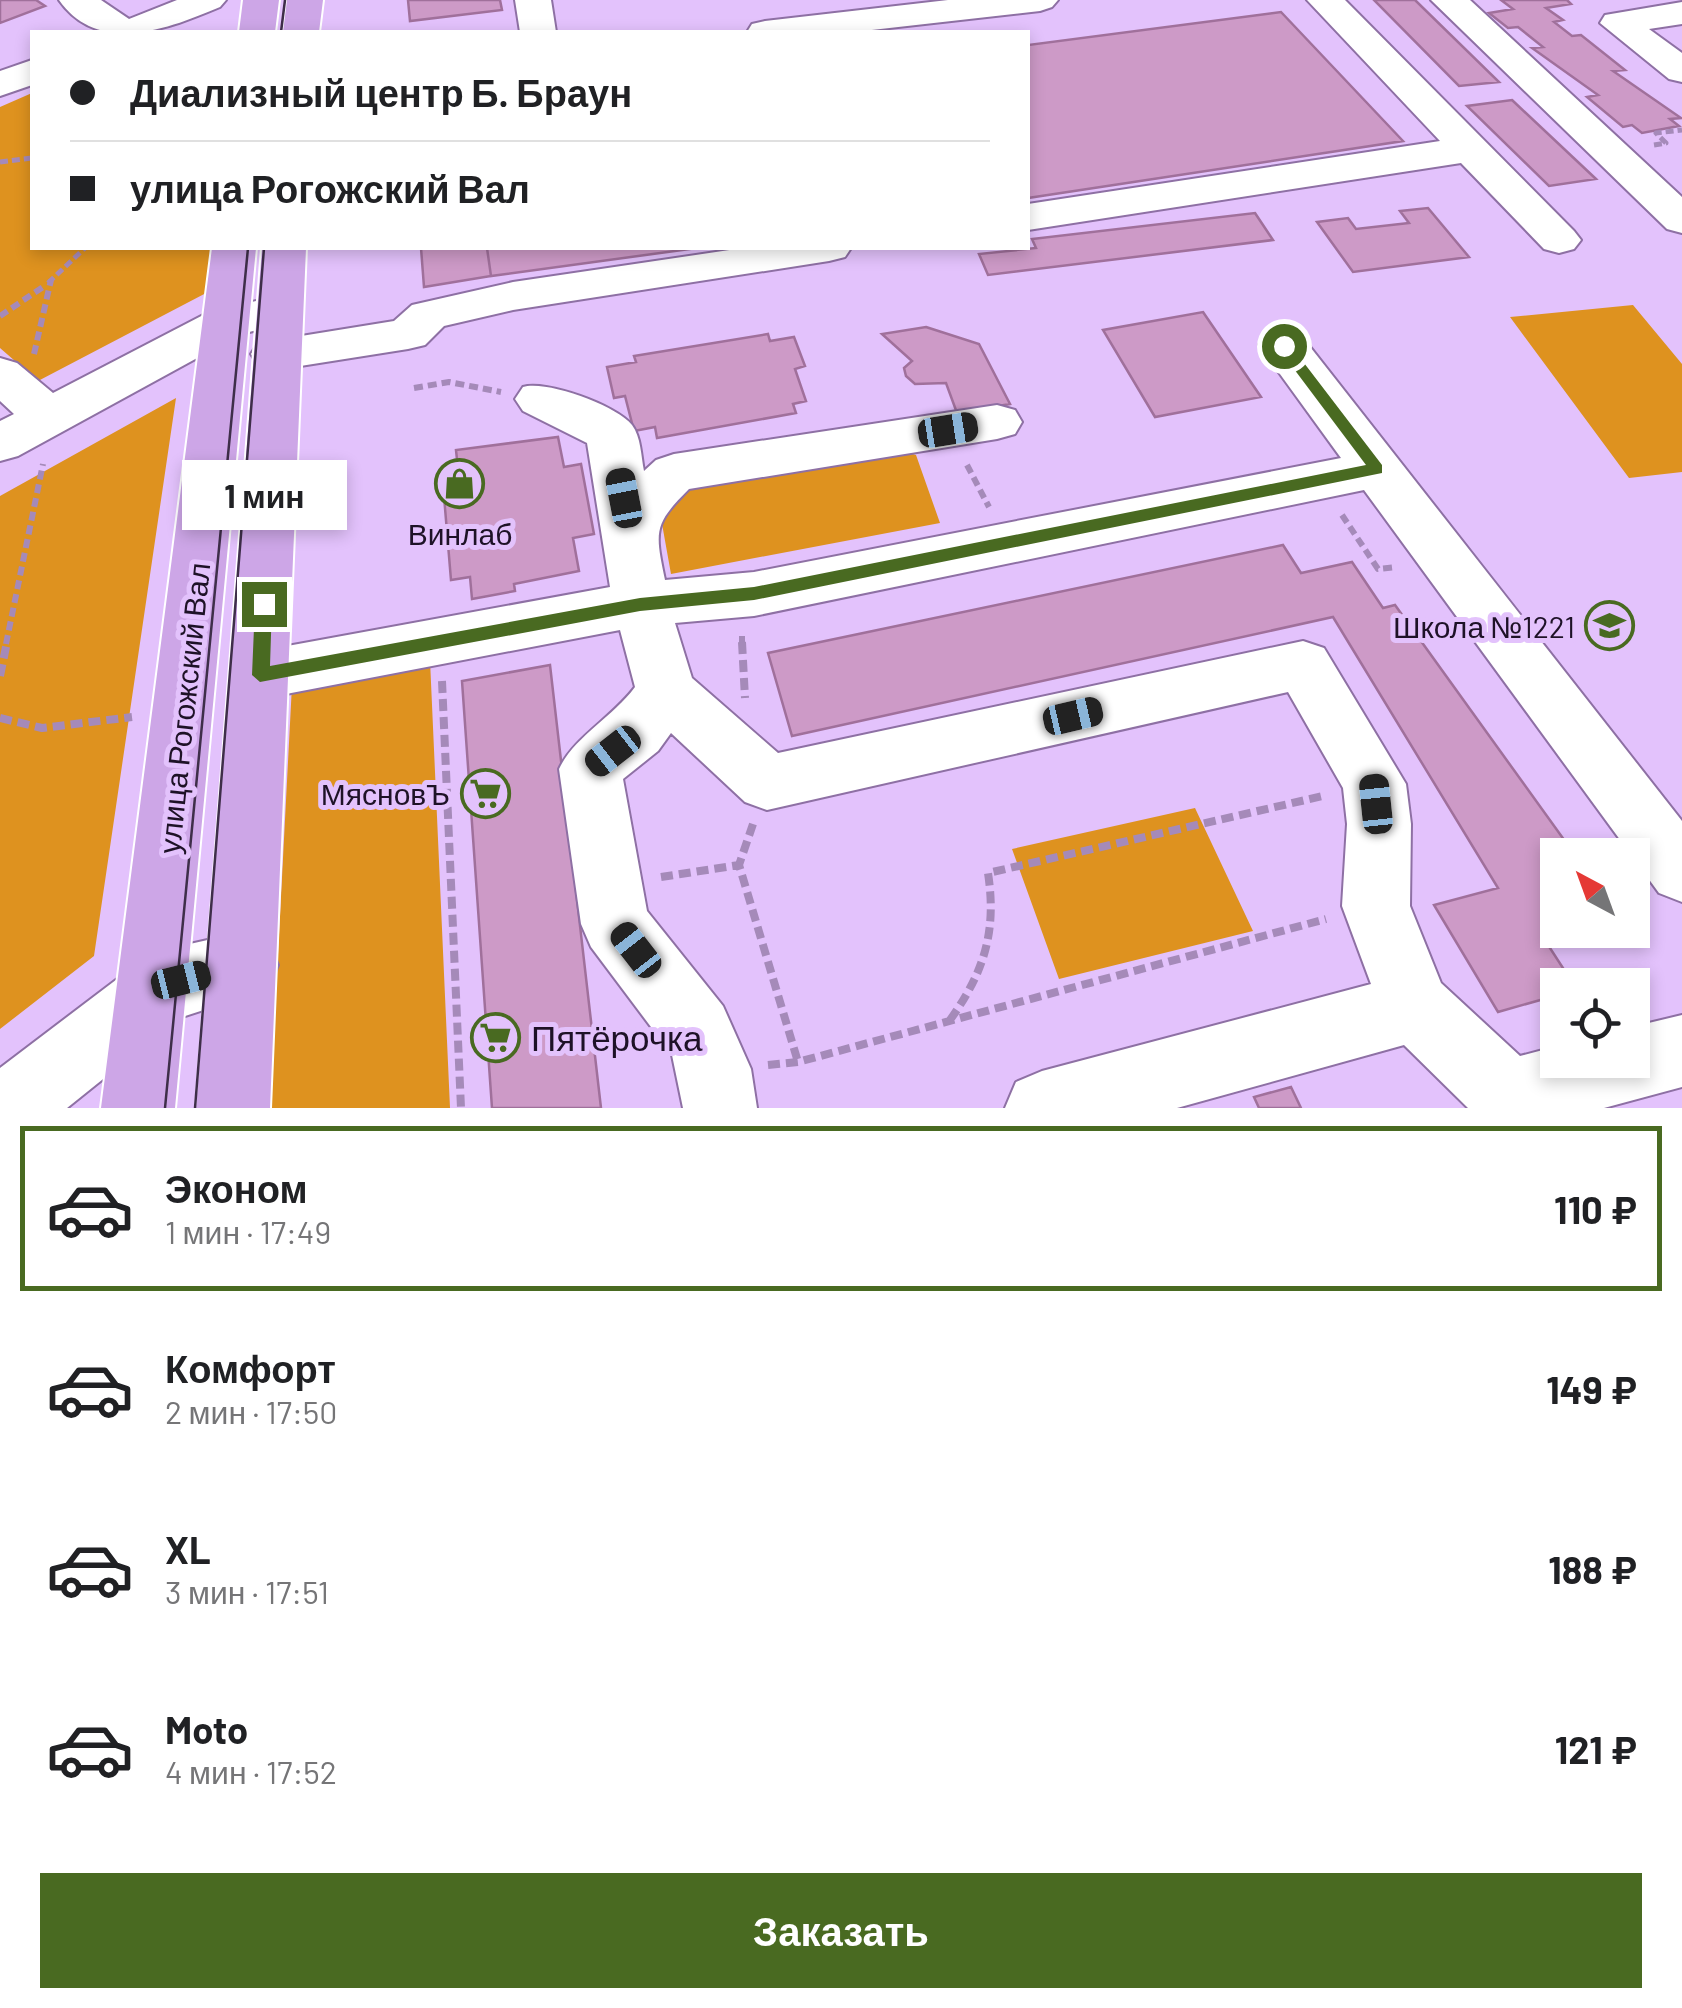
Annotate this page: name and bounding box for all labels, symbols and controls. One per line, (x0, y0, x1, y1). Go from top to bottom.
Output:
text: Диализный центр Б. Браун (130, 69, 632, 115)
text: улица Рогожский Вал (130, 165, 530, 211)
route start (1262, 324, 1307, 369)
car (916, 410, 980, 450)
shop icon: Винлаб (434, 458, 486, 510)
callout: 1 мин (182, 459, 346, 529)
car (604, 466, 644, 530)
text: 1 мин (224, 476, 305, 514)
place label: Винлаб (408, 515, 512, 551)
street label: улица Рогожский Вал (150, 561, 216, 855)
route end (242, 582, 287, 627)
school or university icon: Школа №1221 (1584, 600, 1636, 652)
place label: Школа №1221 (1393, 608, 1575, 644)
car (1040, 695, 1106, 737)
car (580, 721, 646, 781)
supermarket icon: МясновЪ (459, 767, 511, 819)
car (1358, 773, 1394, 835)
place label: МясновЪ (321, 775, 450, 811)
north arrow (1540, 838, 1650, 948)
map controls (1540, 838, 1650, 1078)
car (606, 917, 666, 983)
car (148, 958, 214, 1002)
button: locate (1540, 968, 1650, 1078)
supermarket icon: Пятёрочка (470, 1011, 522, 1063)
place label: Пятёрочка (531, 1016, 703, 1058)
icon: car (45, 1164, 135, 1254)
text: Эконом (165, 1165, 308, 1211)
text: 110 ₽ (1554, 1186, 1637, 1232)
text: 1 мин · 17:49 (165, 1212, 331, 1250)
icon: car (45, 1344, 135, 1434)
text: Комфорт (165, 1345, 336, 1391)
text: 149 ₽ (1546, 1366, 1637, 1412)
text: 2 мин · 17:50 (165, 1392, 337, 1430)
icon: car (45, 1524, 135, 1614)
text: XL (165, 1526, 211, 1572)
text: 188 ₽ (1548, 1546, 1637, 1592)
text: 3 мин · 17:51 (165, 1572, 329, 1610)
icon: car (45, 1704, 135, 1794)
text: Moto (165, 1706, 248, 1752)
text: 121 ₽ (1555, 1726, 1637, 1772)
text: 4 мин · 17:52 (165, 1752, 337, 1790)
button: Заказать (40, 1873, 1642, 1988)

